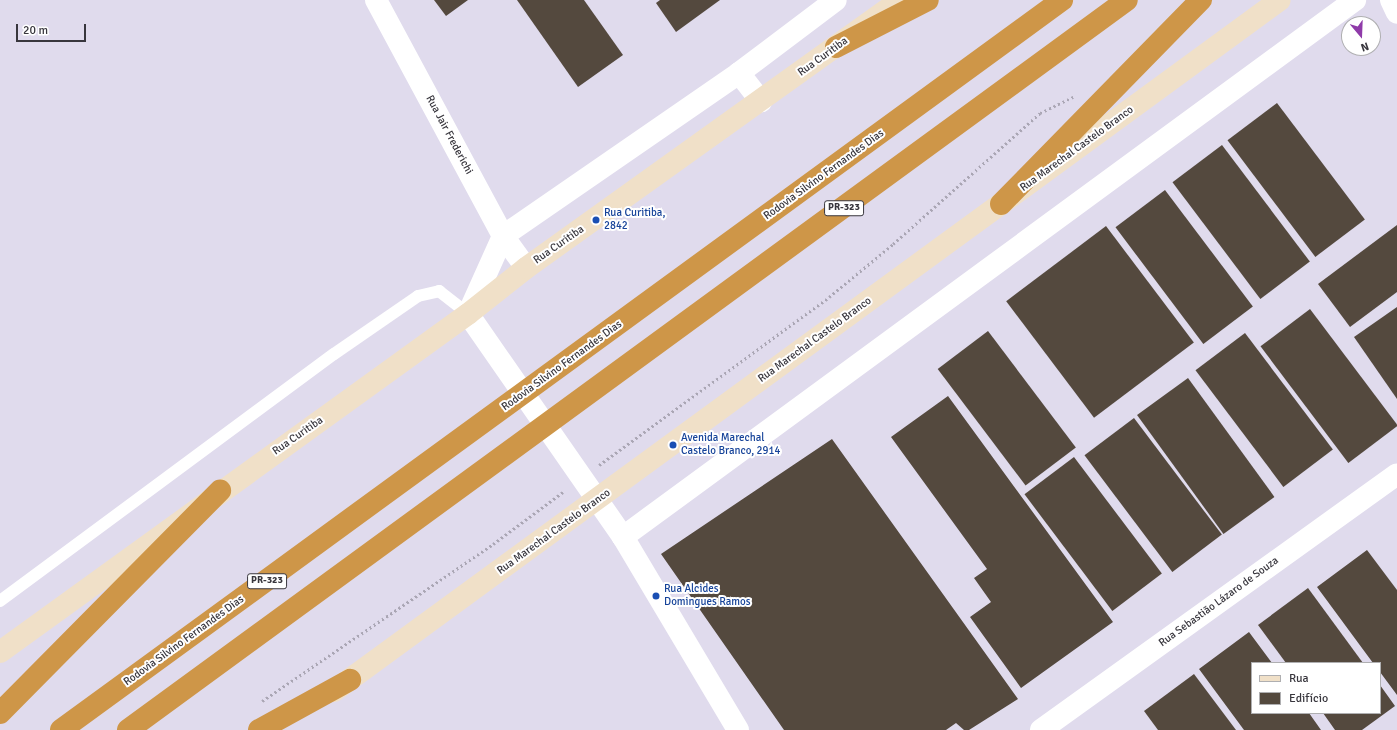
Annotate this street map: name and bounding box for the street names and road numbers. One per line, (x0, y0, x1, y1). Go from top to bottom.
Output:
street label: Rua Curitiba (795, 34, 851, 80)
street label: Rua Jair Frederichi (423, 93, 475, 177)
street label: Rua Marechal Castelo Branco (1018, 103, 1136, 195)
street label: Rodovia Silvino Fernandes Dias (761, 127, 887, 223)
road number: PR-323 (824, 200, 864, 216)
street label: Rua Curitiba (531, 223, 587, 267)
street label: Rua Marechal Castelo Branco (756, 294, 874, 386)
street label: Rodovia Silvino Fernandes Dias (499, 318, 625, 414)
street label: Rua Curitiba (270, 414, 326, 458)
street label: Rua Marechal Castelo Branco (495, 486, 613, 578)
street label: Rua Sebastião Lázaro de Souza (1157, 554, 1281, 650)
road number: PR-323 (247, 573, 287, 589)
street label: Rodovia Silvino Fernandes Dias (121, 593, 247, 689)

